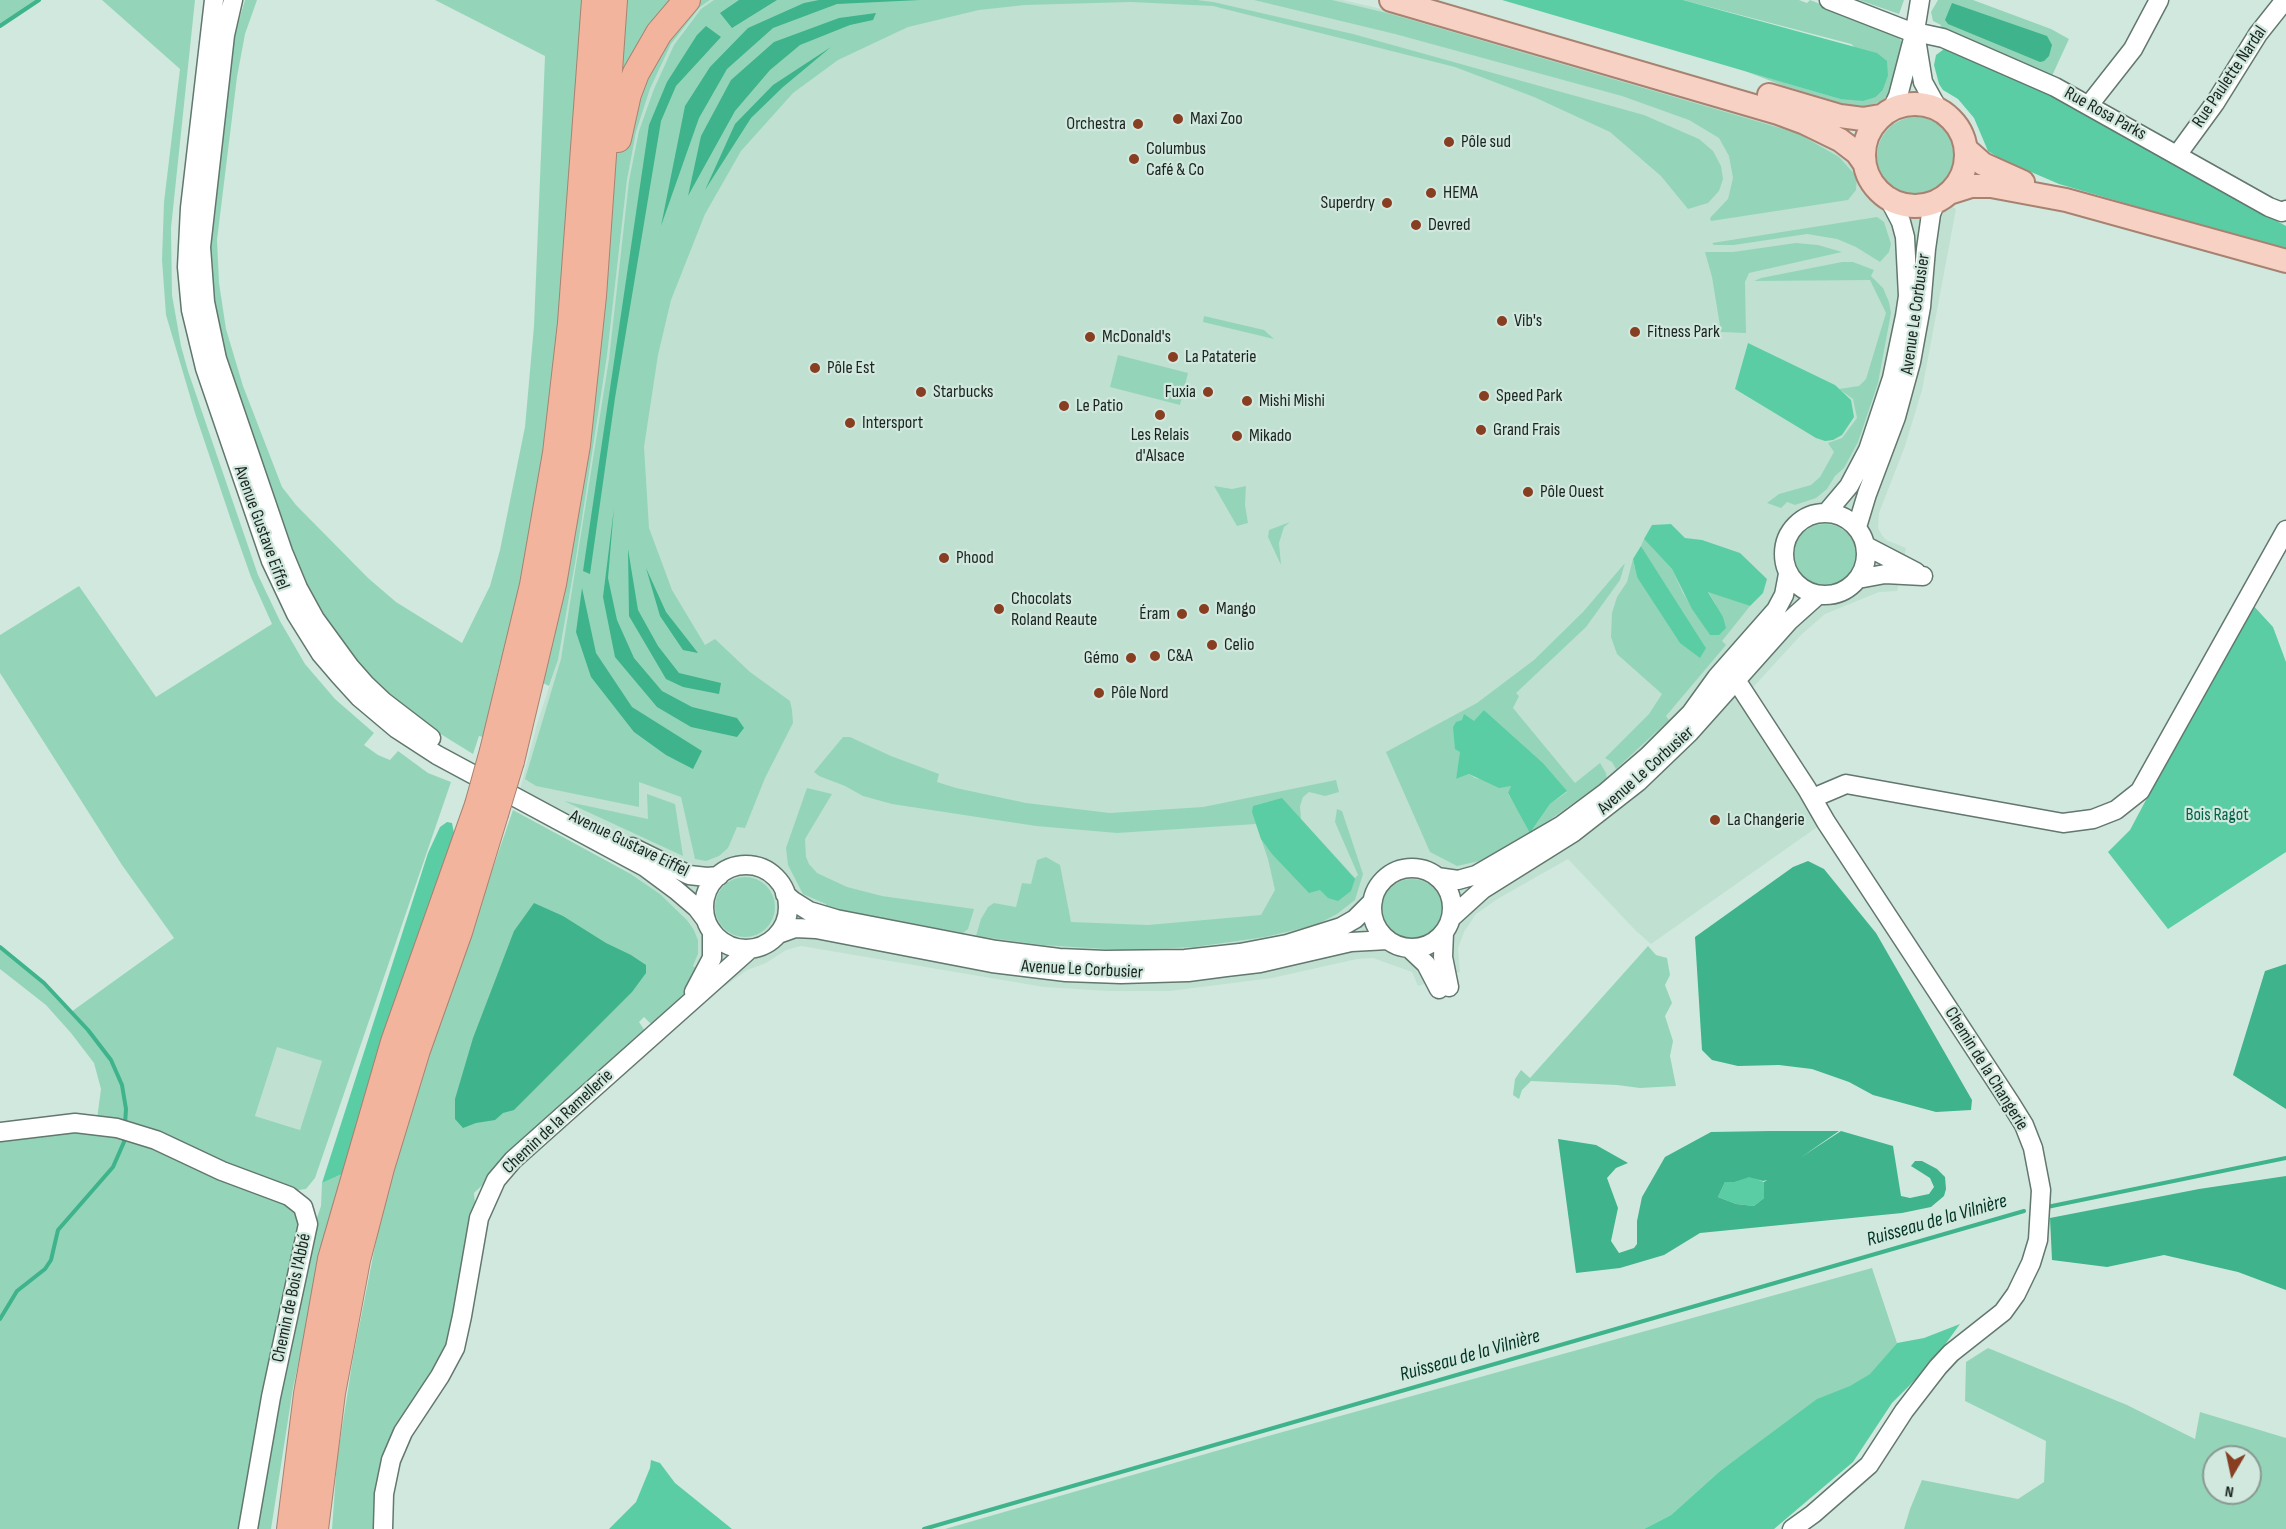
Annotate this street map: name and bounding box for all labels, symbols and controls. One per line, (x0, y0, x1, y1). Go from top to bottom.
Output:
street label: Rue Paulette Nardal (2188, 22, 2272, 132)
street label: Rue Rosa Parks (2060, 83, 2150, 145)
place label: Maxi Zoo (1190, 108, 1243, 130)
marker: Maxi Zoo (1171, 112, 1185, 126)
place label: Orchestra (1066, 113, 1126, 135)
marker: Orchestra (1131, 117, 1145, 131)
place label: Pôle sud (1461, 131, 1511, 153)
marker: Pôle sud (1442, 135, 1456, 149)
place label: Columbus Café & Co (1146, 138, 1206, 180)
marker: Columbus Café & Co (1127, 152, 1141, 166)
place label: HEMA (1443, 182, 1478, 204)
marker: HEMA (1424, 186, 1438, 200)
place label: Superdry (1320, 192, 1375, 214)
marker: Superdry (1380, 196, 1394, 210)
place label: Devred (1428, 214, 1471, 236)
marker: Devred (1409, 218, 1423, 232)
street label: Avenue Le Corbusier (1897, 252, 1935, 376)
place label: Vib's (1514, 310, 1542, 332)
marker: Vib's (1495, 314, 1509, 328)
place label: Fitness Park (1647, 321, 1720, 343)
marker: Fitness Park (1628, 325, 1642, 339)
place label: McDonald's (1102, 326, 1171, 348)
marker: McDonald's (1083, 330, 1097, 344)
place label: La Pataterie (1185, 346, 1256, 368)
marker: La Pataterie (1166, 350, 1180, 364)
place label: Pôle Est (827, 357, 875, 379)
marker: Pôle Est (808, 361, 822, 375)
place label: Starbucks (933, 381, 993, 403)
place label: Fuxia (1165, 381, 1196, 403)
marker: Starbucks (914, 385, 928, 399)
marker: Fuxia (1201, 385, 1215, 399)
place label: Speed Park (1496, 385, 1562, 407)
marker: Speed Park (1477, 389, 1491, 403)
place label: Mishi Mishi (1259, 390, 1325, 412)
marker: Mishi Mishi (1240, 394, 1254, 408)
place label: Le Patio (1076, 395, 1123, 417)
marker: Le Patio (1057, 399, 1071, 413)
marker: Les Relais d'Alsace (1153, 408, 1167, 422)
place label: Intersport (862, 412, 923, 434)
marker: Intersport (843, 416, 857, 430)
place label: Grand Frais (1493, 419, 1560, 441)
marker: Grand Frais (1474, 423, 1488, 437)
place label: Les Relais d'Alsace (1131, 424, 1189, 466)
place label: Mikado (1249, 425, 1292, 447)
marker: Mikado (1230, 429, 1244, 443)
street label: Avenue Gustave Eiffel (229, 463, 293, 593)
place label: Pôle Ouest (1540, 481, 1604, 503)
marker: Pôle Ouest (1521, 485, 1535, 499)
place label: Phood (956, 547, 994, 569)
marker: Phood (937, 551, 951, 565)
place label: Chocolats Roland Reaute (1011, 588, 1097, 630)
place label: Mango (1216, 598, 1256, 620)
marker: Chocolats Roland Reaute (992, 602, 1006, 616)
marker: Mango (1197, 602, 1211, 616)
place label: Éram (1139, 603, 1170, 625)
marker: Éram (1175, 607, 1189, 621)
place label: Celio (1224, 634, 1254, 656)
marker: Celio (1205, 638, 1219, 652)
place label: C&A (1167, 645, 1193, 667)
place label: Gémo (1084, 647, 1119, 669)
marker: C&A (1148, 649, 1162, 663)
marker: Gémo (1124, 651, 1138, 665)
place label: Pôle Nord (1111, 682, 1169, 704)
marker: Pôle Nord (1092, 686, 1106, 700)
street label: Avenue Le Corbusier (1594, 722, 1698, 820)
park label: Bois Ragot (2185, 804, 2249, 826)
street label: Avenue Gustave Eiffel (566, 806, 692, 882)
place label: La Changerie (1727, 809, 1805, 831)
marker: La Changerie (1708, 813, 1722, 827)
street label: Avenue Le Corbusier (1021, 956, 1143, 984)
street label: Chemin de la Changerie (1939, 1003, 2033, 1135)
street label: Chemin de la Ramellerie (498, 1065, 618, 1179)
water label: Ruisseau de la Vilnière (1864, 1189, 2010, 1253)
street label: Chemin de Bois l'Abbé (268, 1232, 316, 1364)
water label: Ruisseau de la Vilnière (1397, 1324, 1543, 1388)
north arrow (2202, 1445, 2262, 1505)
text: N (2224, 1481, 2235, 1501)

